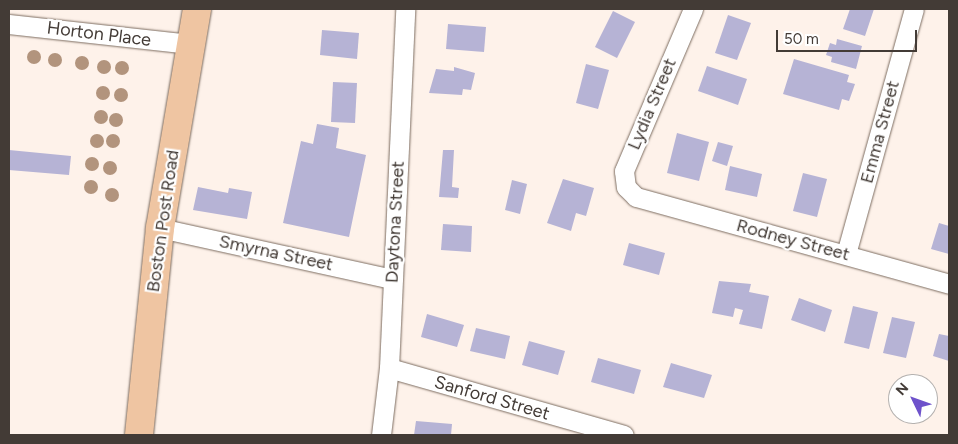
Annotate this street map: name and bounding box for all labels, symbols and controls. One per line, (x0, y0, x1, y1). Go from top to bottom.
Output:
street label: Horton Place (46, 17, 152, 51)
scale bar (778, 20, 919, 52)
text: 50 m (784, 30, 819, 48)
street label: Lydia Street (623, 55, 681, 153)
street label: Emma Street (856, 78, 904, 186)
street label: Boston Post Road (142, 149, 184, 293)
street label: Daytona Street (381, 160, 409, 284)
street label: Rodney Street (734, 215, 852, 265)
street label: Smyrna Street (217, 230, 335, 276)
street label: Sanford Street (432, 371, 552, 425)
north arrow (888, 374, 938, 424)
text: N (892, 380, 912, 399)

